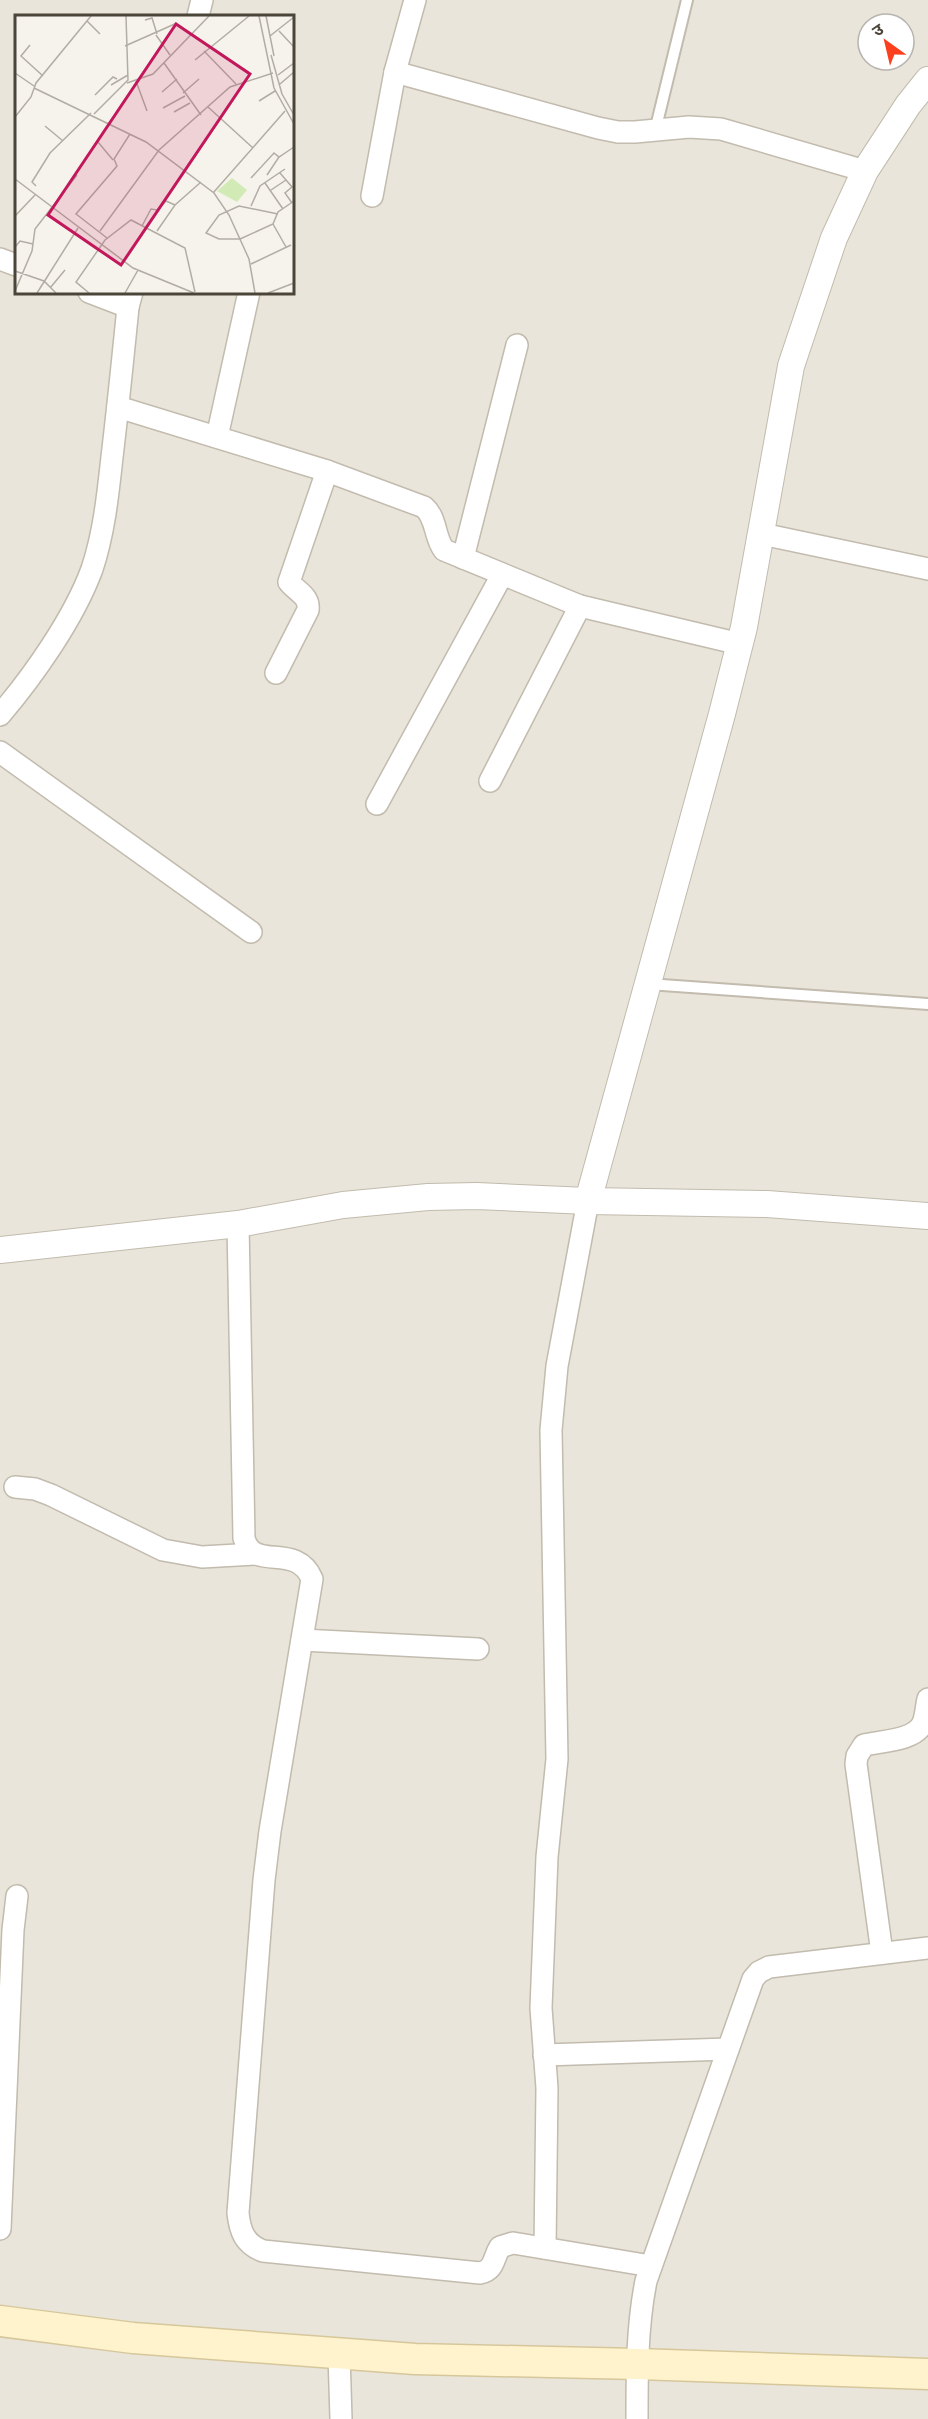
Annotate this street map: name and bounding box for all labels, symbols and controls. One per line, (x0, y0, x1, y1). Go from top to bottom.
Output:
north arrow (856, 12, 916, 72)
inset map (15, 15, 294, 294)
text: उ (869, 19, 888, 40)

